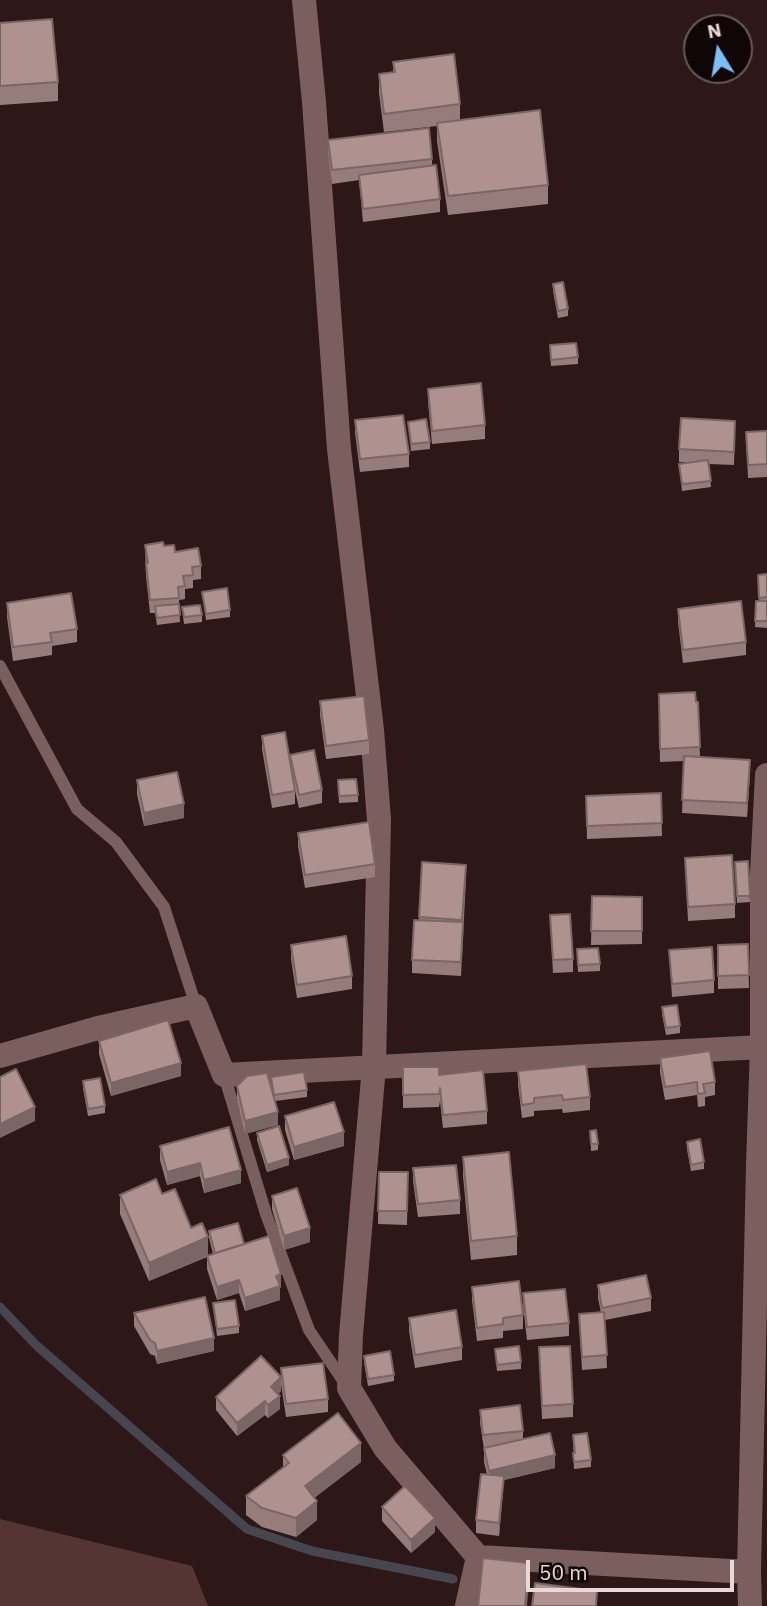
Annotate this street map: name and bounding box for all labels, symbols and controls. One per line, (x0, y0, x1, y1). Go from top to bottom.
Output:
north arrow (683, 14, 753, 84)
text: N (705, 17, 723, 43)
scale bar (529, 1546, 737, 1590)
text: 50 m (539, 1558, 588, 1586)

